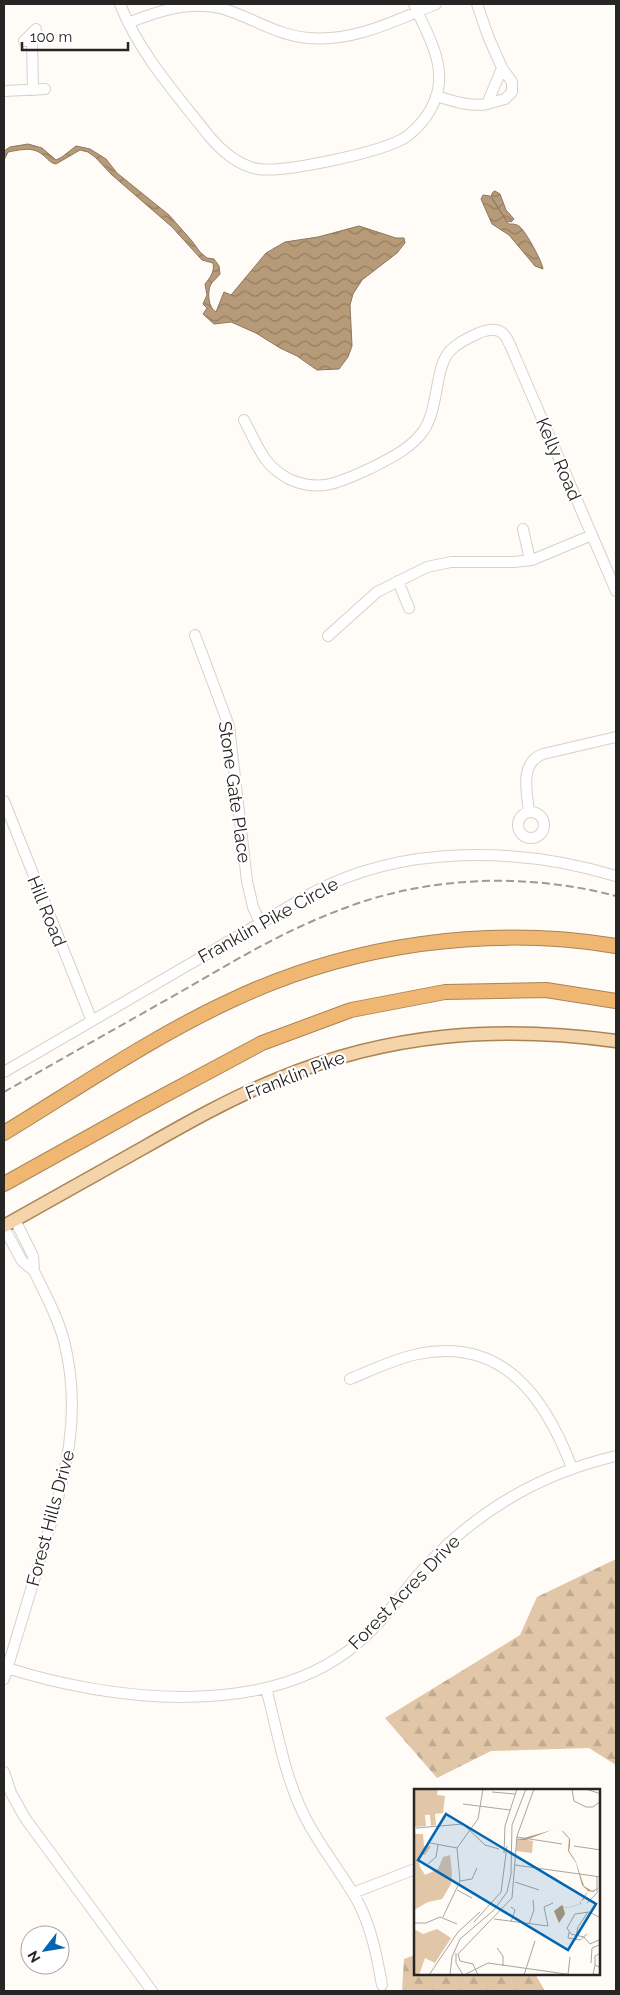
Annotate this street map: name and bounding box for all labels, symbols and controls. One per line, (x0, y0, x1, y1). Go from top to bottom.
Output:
scale bar (22, 20, 129, 52)
text: 100 m (30, 28, 72, 46)
street label: Kelly Road (532, 414, 586, 504)
street label: Stone Gate Place (215, 720, 255, 865)
street label: Hill Road (23, 873, 71, 949)
street label: Franklin Pike Circle (194, 873, 342, 967)
street label: Franklin Pike (242, 1046, 348, 1104)
street label: Forest Hills Drive (22, 1447, 78, 1588)
street label: Forest Acres Drive (344, 1530, 464, 1653)
inset map (414, 1789, 600, 1975)
north arrow (20, 1925, 70, 1975)
text: N (24, 1948, 43, 1965)

